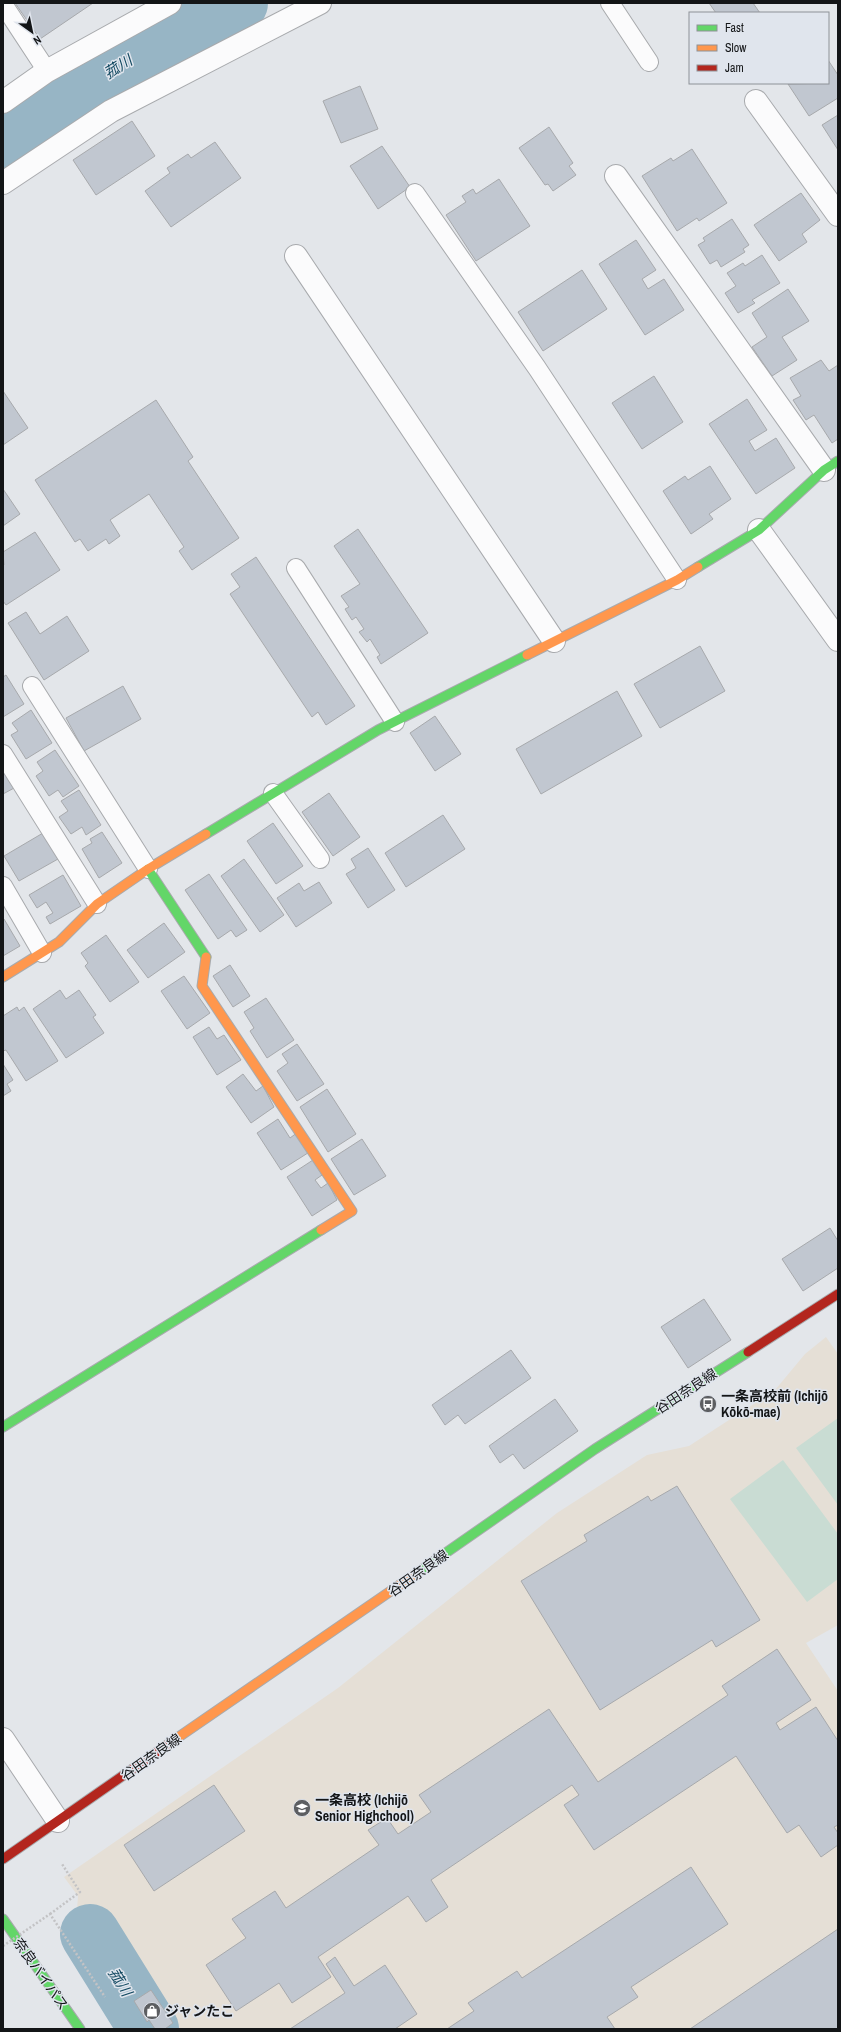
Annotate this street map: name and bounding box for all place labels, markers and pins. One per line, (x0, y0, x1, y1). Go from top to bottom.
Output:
place label: 一条高校前 (Ichijō Kōkō-mae) (721, 1387, 828, 1421)
bus stop icon: 一条高校前 (Ichijō Kōkō-mae) (698, 1394, 718, 1414)
place label: 一条高校 (Ichijō Senior Highchool) (315, 1791, 414, 1825)
school or university icon: 一条高校 (Ichijō Senior Highchool) (292, 1798, 312, 1818)
shop icon: ジャンたこ (142, 2001, 162, 2021)
place label: ジャンたこ (165, 2002, 234, 2020)

